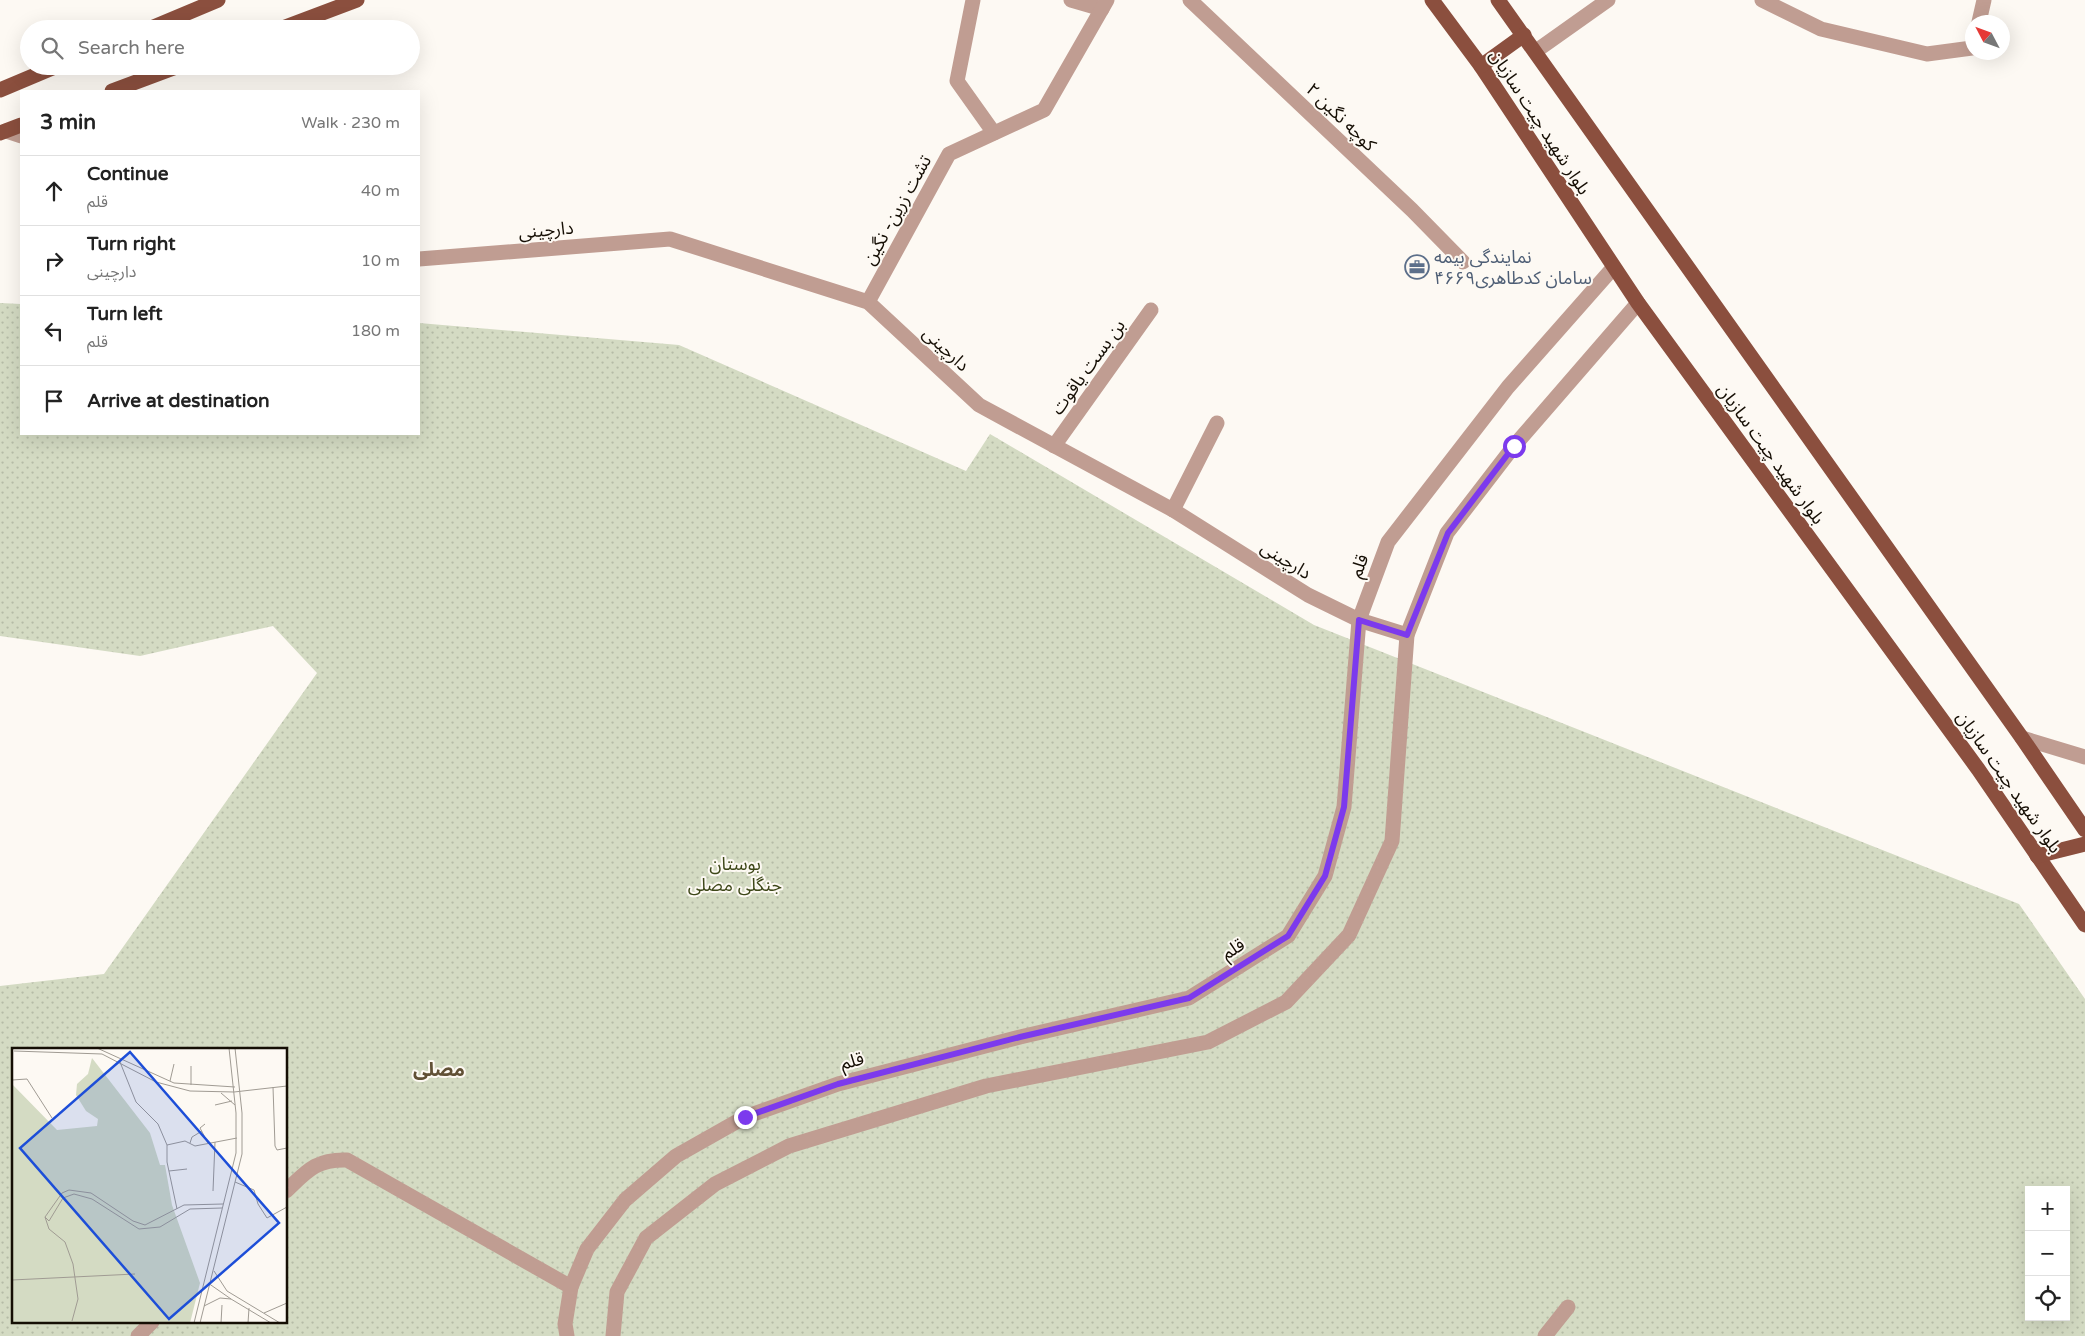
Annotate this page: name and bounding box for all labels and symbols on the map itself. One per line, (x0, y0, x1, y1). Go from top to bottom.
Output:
north arrow (1965, 15, 2010, 60)
street label: بلوار شهید چیت سازیان (1485, 45, 1595, 199)
street label: کوچه نگین ۲ (1301, 78, 1381, 156)
street label: تشت زرین- نگین (858, 151, 936, 269)
street label: دارچینی (517, 217, 575, 243)
place label: نمایندگی بیمه سامان کدطاهری۴۶۶۹ (1434, 246, 1592, 289)
office icon: نمایندگی بیمه سامان کدطاهری۴۶۶۹ (1404, 254, 1430, 280)
street label: بن بست یاقوت (1046, 315, 1130, 419)
street label: دارچینی (918, 322, 974, 376)
street label: بلوار شهید چیت سازیان (1713, 379, 1829, 529)
route start (1503, 435, 1526, 458)
street label: دارچینی (1257, 536, 1315, 584)
street label: قلم (1345, 551, 1375, 582)
street label: بلوار شهید چیت سازیان (1952, 707, 2066, 857)
park label: بوستان جنگلی مصلی (688, 853, 782, 896)
street label: قلم (1217, 933, 1250, 966)
street label: قلم (838, 1047, 867, 1077)
inset map (12, 1048, 288, 1324)
district label: مصلی (413, 1059, 465, 1081)
route end (734, 1106, 757, 1129)

